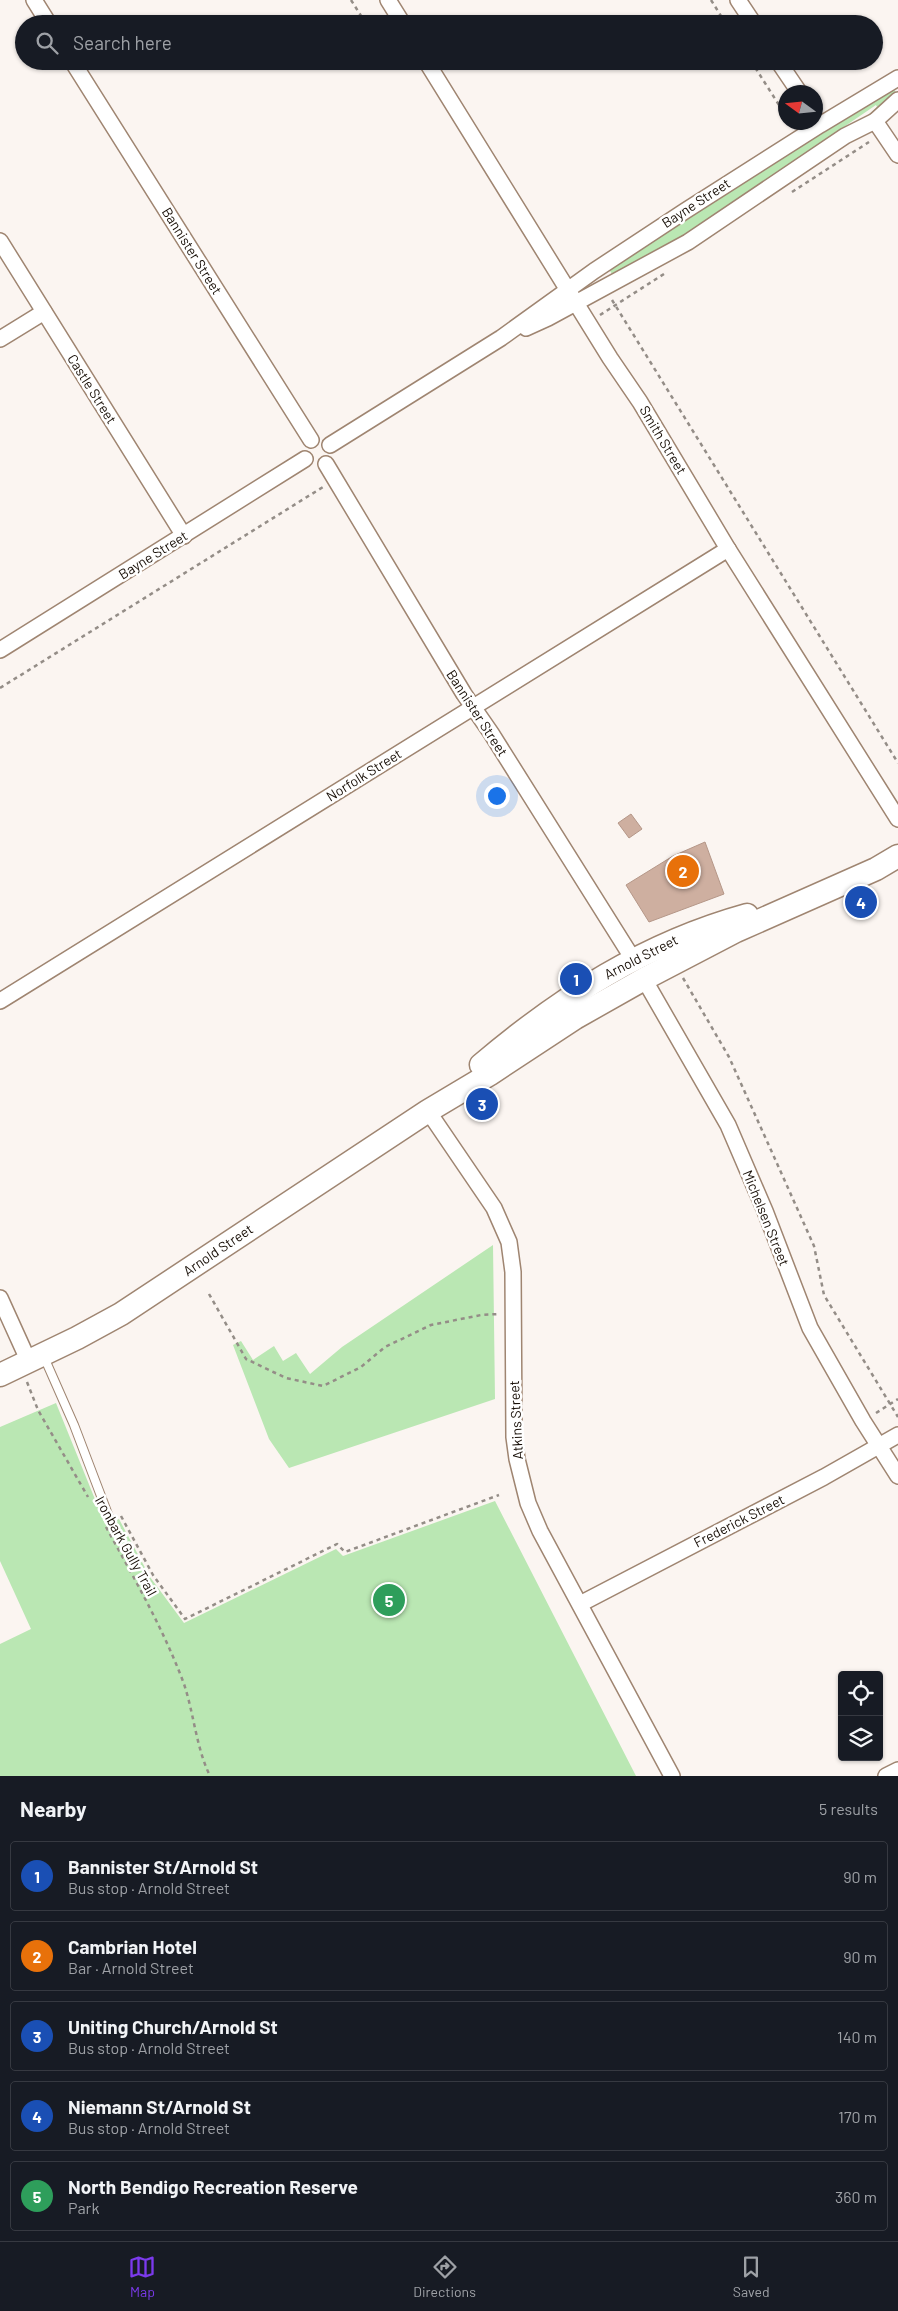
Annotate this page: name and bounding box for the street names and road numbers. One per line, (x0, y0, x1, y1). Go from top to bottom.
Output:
street label: Bayne Street (658, 174, 733, 231)
street label: Bannister Street (159, 204, 226, 298)
street label: Castle Street (64, 351, 121, 427)
street label: Smith Street (636, 402, 691, 477)
street label: Bayne Street (115, 527, 190, 582)
street label: Bannister Street (443, 666, 512, 759)
street label: Norfolk Street (323, 745, 405, 804)
street label: Arnold Street (601, 931, 681, 982)
street label: Michelsen Street (740, 1167, 793, 1268)
street label: Arnold Street (180, 1220, 256, 1279)
street label: Atkins Street (505, 1380, 526, 1460)
street label: Frederick Street (691, 1490, 787, 1551)
street label: Ironbark Gully Trail (92, 1493, 161, 1599)

